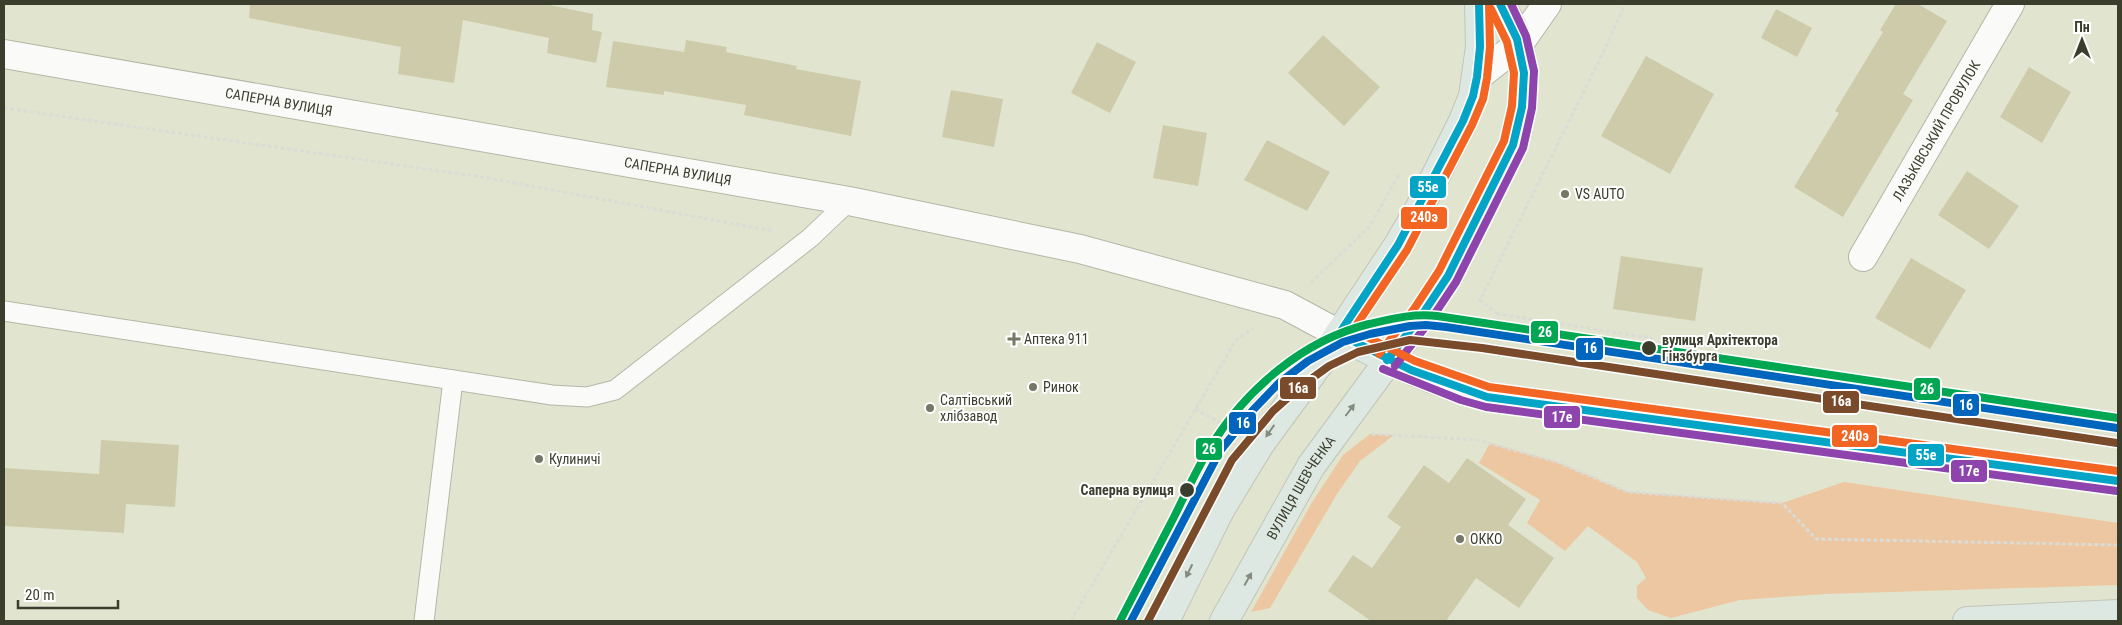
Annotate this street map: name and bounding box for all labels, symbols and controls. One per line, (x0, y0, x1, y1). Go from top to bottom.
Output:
north arrow (2057, 15, 2107, 65)
text: Пн (2074, 19, 2090, 35)
street label: ЛАЗЬКІВСЬКИЙ ПРОВУЛОК (1889, 58, 1983, 204)
street label: САПЕРНА ВУЛИЦЯ (224, 85, 334, 119)
street label: САПЕРНА ВУЛИЦЯ (623, 154, 733, 188)
line badge: 55е (1409, 175, 1447, 199)
text: 55е (1418, 179, 1439, 195)
place label: VS AUTO (1575, 186, 1625, 202)
marker: VS AUTO (1559, 188, 1571, 200)
line badge: 240э (1400, 206, 1448, 230)
text: 240э (1410, 209, 1438, 225)
line badge: 26 (1530, 320, 1559, 344)
text: 26 (1538, 324, 1552, 340)
place label: Аптека 911 (1024, 331, 1089, 347)
place label: вулиця Архітектора Гінзбурга (1662, 332, 1778, 364)
marker: Аптека 911 (1008, 333, 1020, 345)
line badge: 16 (1575, 337, 1604, 361)
marker: вулиця Архітектора Гінзбурга (1640, 339, 1658, 357)
text: 16 (1583, 340, 1597, 356)
line badge: 16a (1279, 376, 1317, 400)
line badge: 26 (1913, 377, 1941, 401)
place label: Ринок (1043, 379, 1079, 395)
text: 16a (1288, 380, 1309, 396)
marker: Ринок (1027, 381, 1039, 393)
text: 26 (1920, 381, 1934, 397)
line badge: 16a (1822, 390, 1860, 414)
place label: Салтівський хлібзавод (940, 392, 1012, 424)
text: 16a (1831, 393, 1852, 409)
line badge: 16 (1952, 393, 1980, 417)
text: 16 (1959, 397, 1973, 413)
marker: Салтівський хлібзавод (924, 402, 936, 414)
one-way arrow (1345, 403, 1355, 417)
line badge: 17е (1543, 405, 1581, 429)
text: 17е (1552, 409, 1573, 425)
line badge: 16 (1228, 411, 1257, 435)
text: 16 (1236, 415, 1250, 431)
one-way arrow (1265, 424, 1275, 437)
line badge: 240э (1831, 424, 1878, 448)
text: 240э (1841, 428, 1869, 444)
street label: ВУЛИЦЯ ШЕВЧЕНКА (1263, 433, 1338, 542)
line badge: 26 (1195, 437, 1223, 461)
text: 26 (1202, 441, 1216, 457)
line badge: 55е (1907, 443, 1945, 467)
text: 55е (1916, 447, 1937, 463)
place label: Кулиничі (549, 451, 601, 467)
marker: Кулиничі (533, 453, 545, 465)
line badge: 17е (1950, 459, 1988, 483)
text: 17е (1959, 463, 1980, 479)
marker: Саперна вулиця (1178, 481, 1196, 499)
place label: Саперна вулиця (1080, 482, 1174, 498)
place label: ОККО (1470, 531, 1502, 547)
marker: ОККО (1454, 533, 1466, 545)
one-way arrow (1185, 564, 1193, 578)
one-way arrow (1244, 571, 1252, 586)
scale bar (18, 578, 118, 610)
text: 20 m (25, 586, 55, 604)

